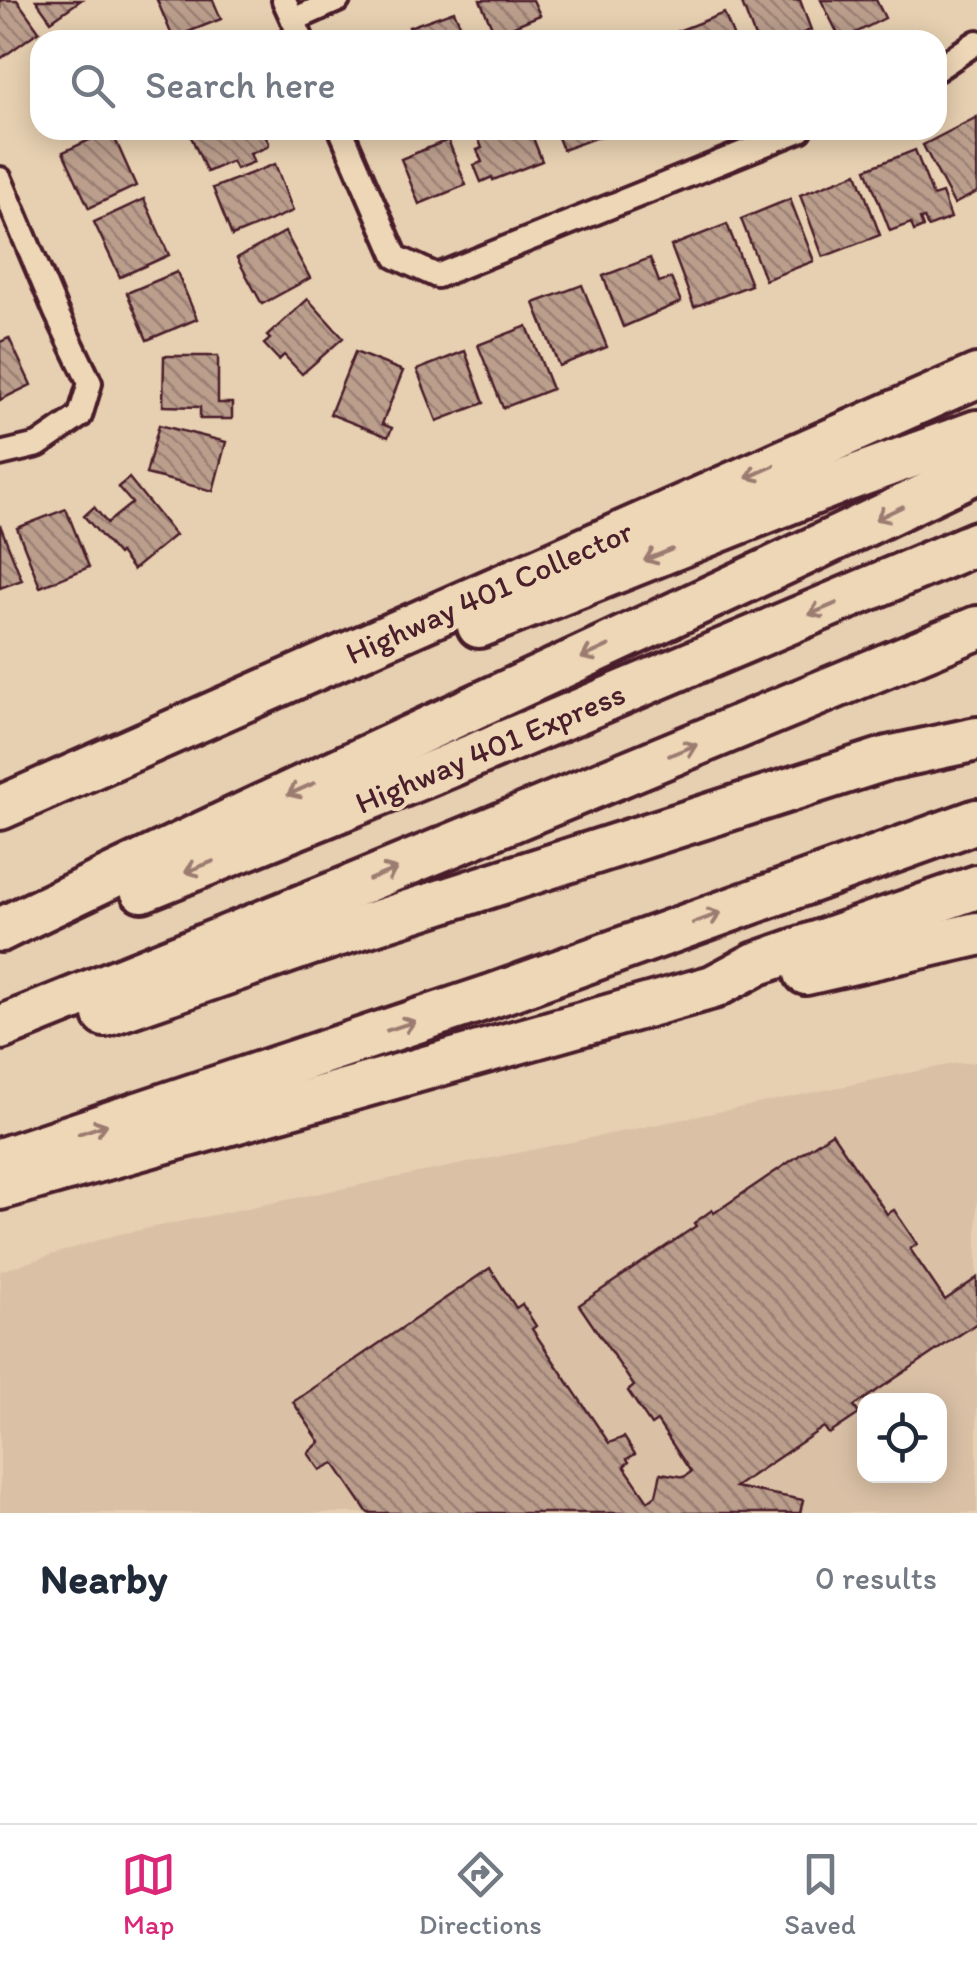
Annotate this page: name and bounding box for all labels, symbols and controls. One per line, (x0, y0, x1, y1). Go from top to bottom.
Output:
search box (30, 30, 947, 140)
icon: search (65, 58, 120, 113)
text: Search here (145, 62, 336, 108)
one-way arrow (745, 464, 776, 482)
one-way arrow (875, 505, 905, 524)
street label: Highway 401 Collector (340, 512, 638, 672)
one-way arrow (643, 547, 673, 565)
one-way arrow (808, 601, 839, 619)
one-way arrow (581, 644, 611, 662)
street label: Highway 401 Express (350, 674, 630, 822)
one-way arrow (667, 739, 698, 757)
one-way arrow (286, 780, 316, 799)
one-way arrow (185, 860, 215, 878)
one-way arrow (367, 863, 397, 881)
one-way arrow (691, 908, 722, 926)
one-way arrow (384, 1016, 416, 1034)
one-way arrow (76, 1118, 108, 1136)
map controls (857, 1393, 947, 1483)
button: locate (857, 1393, 947, 1483)
text: Nearby (40, 1553, 167, 1604)
text: 0 results (815, 1559, 937, 1597)
tab: Map (121, 1847, 176, 1941)
tab: Directions (419, 1847, 542, 1941)
tab: Saved (784, 1847, 856, 1941)

